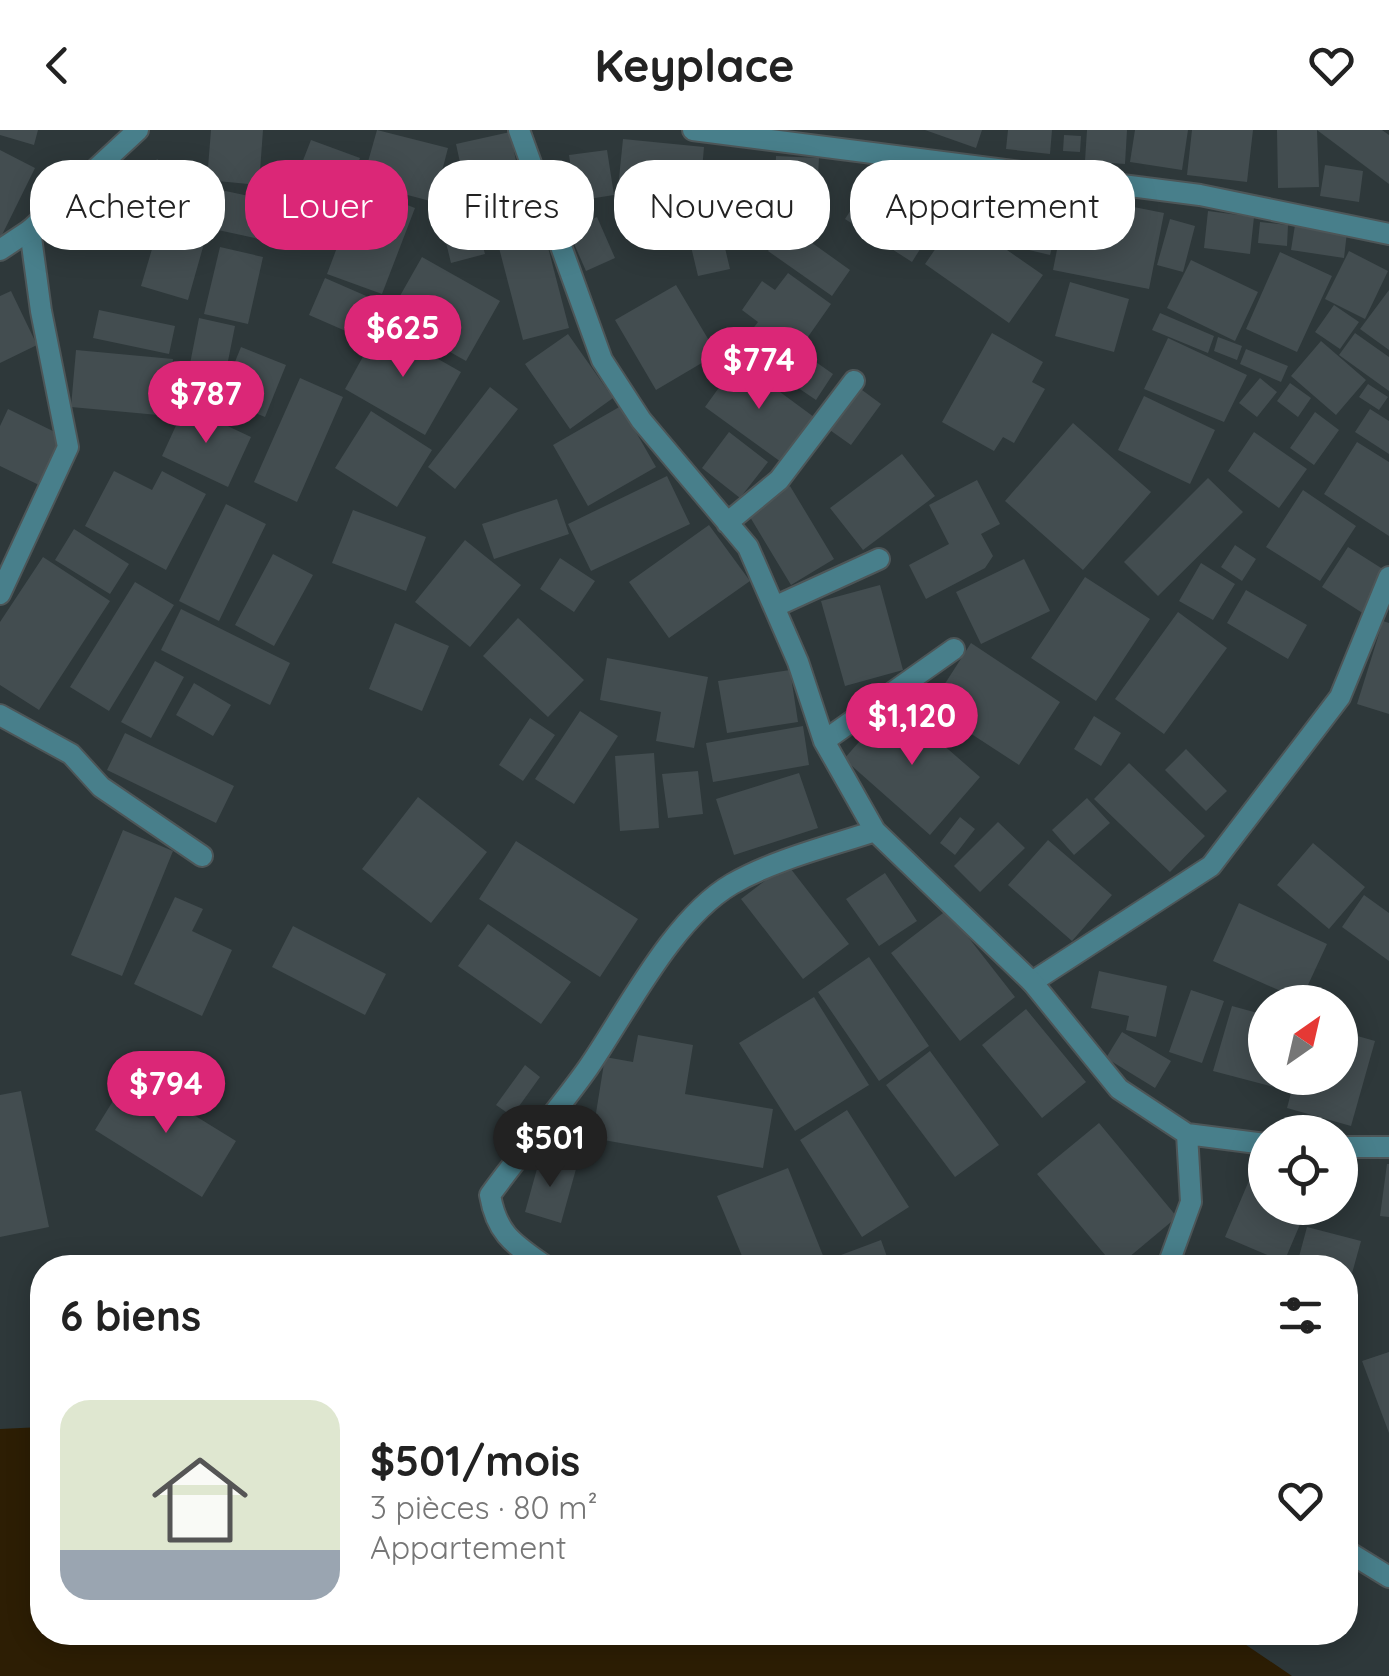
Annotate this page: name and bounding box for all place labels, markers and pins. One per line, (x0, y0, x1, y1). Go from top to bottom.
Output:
pin: $625 (344, 295, 462, 380)
pin: $774 (700, 327, 818, 412)
pin: $787 (147, 361, 265, 446)
pin: $1,120 (831, 683, 993, 768)
pin: $794 (107, 1051, 225, 1136)
pin: $501 (491, 1105, 609, 1190)

